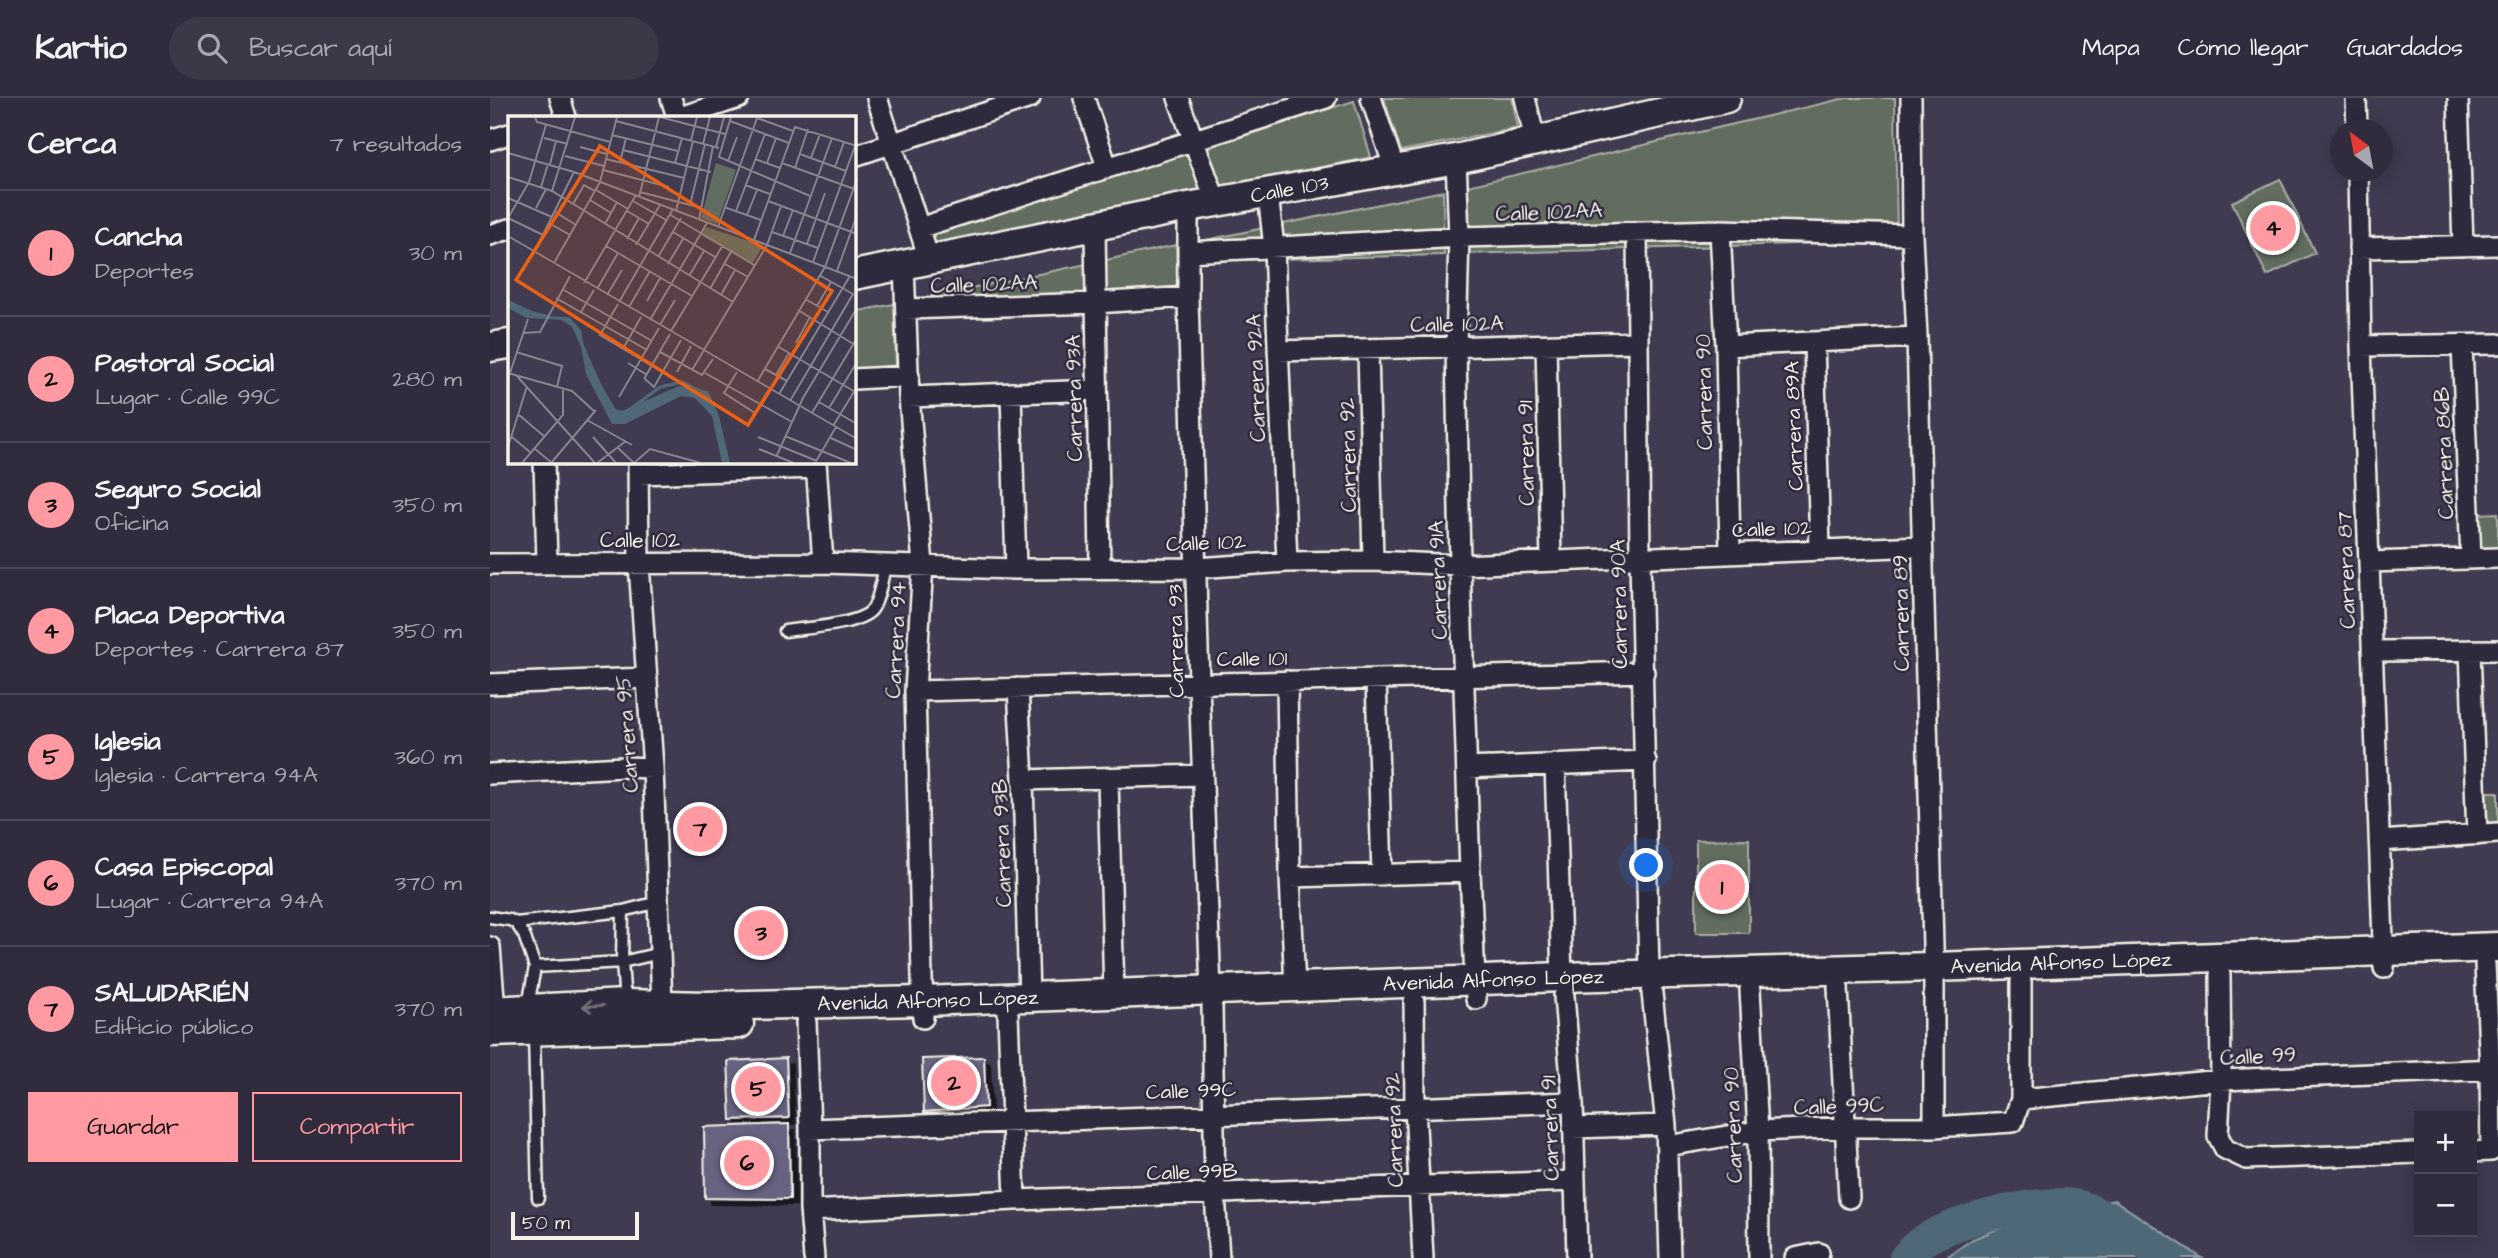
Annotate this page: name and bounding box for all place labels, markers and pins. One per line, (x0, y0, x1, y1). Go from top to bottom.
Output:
pin: 4 (2250, 202, 2296, 254)
pin: 7 (677, 803, 723, 855)
pin: 1 (1699, 861, 1745, 913)
pin: 3 (738, 907, 784, 959)
pin: 2 (931, 1057, 977, 1109)
pin: 5 (735, 1063, 781, 1115)
pin: 6 (724, 1137, 770, 1189)

